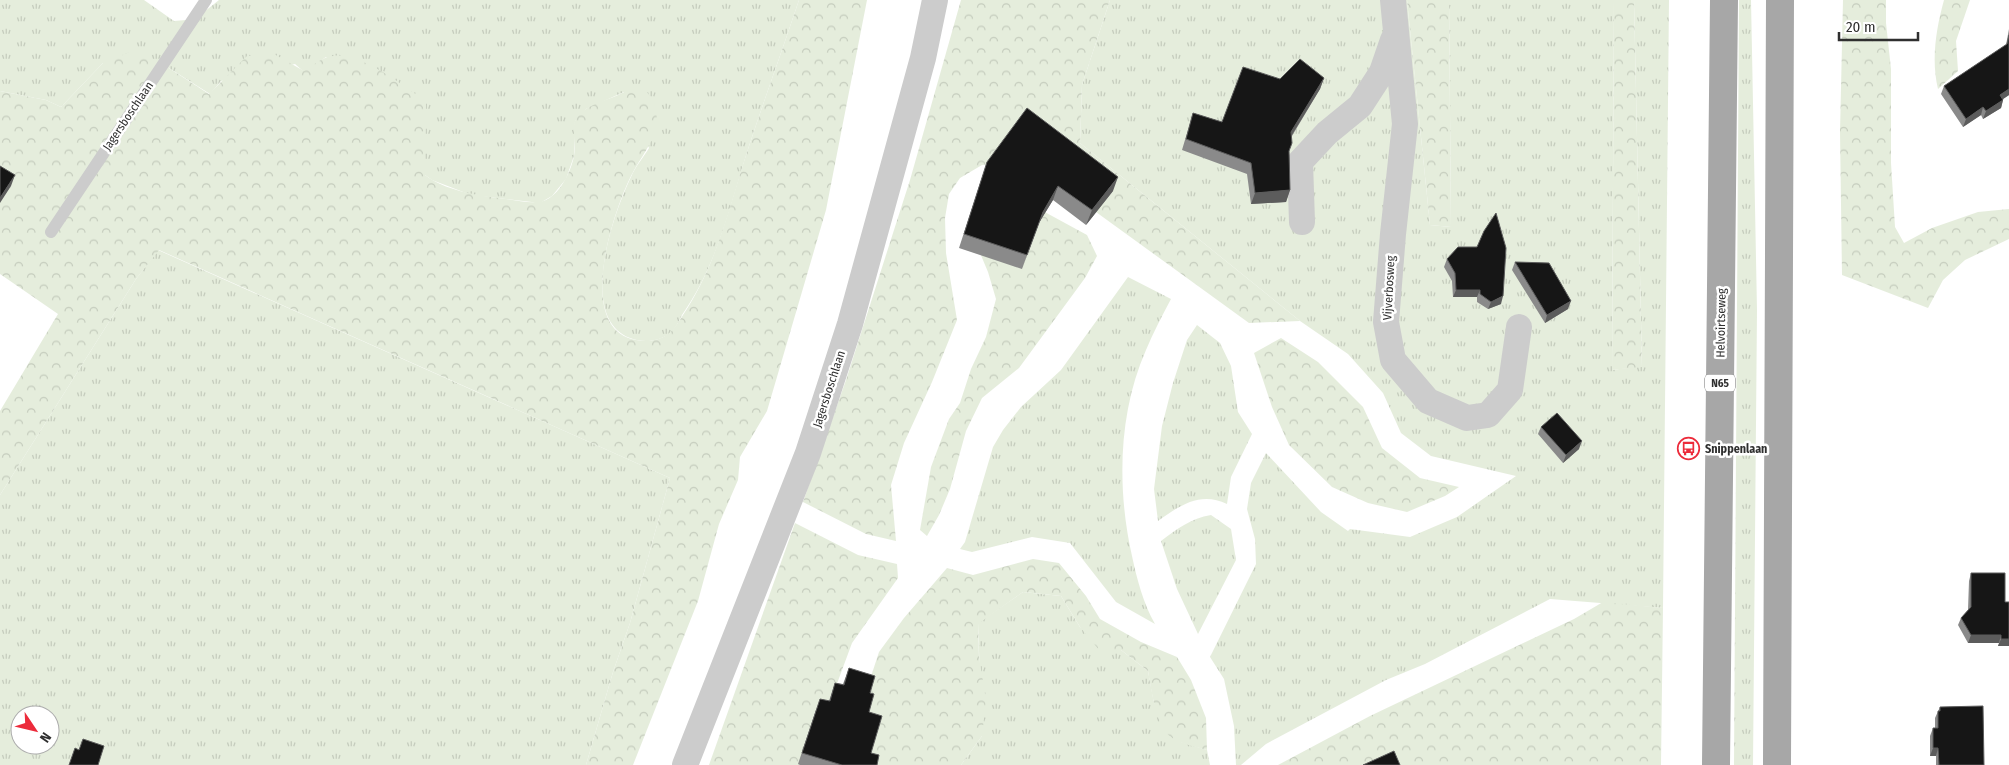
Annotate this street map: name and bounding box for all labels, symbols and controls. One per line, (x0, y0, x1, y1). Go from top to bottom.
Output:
scale bar (1839, 10, 1918, 42)
text: 20 m (1846, 18, 1876, 36)
street label: Jagersboschlaan (100, 79, 156, 153)
street label: Vijverbosweg (1380, 255, 1398, 321)
street label: Helvoirtseweg (1713, 288, 1729, 358)
street label: Jagersboschlaan (810, 349, 848, 429)
road number: N65 (1705, 374, 1735, 392)
bus stop icon: Snippenlaan (1677, 437, 1701, 461)
place label: Snippenlaan (1705, 442, 1767, 456)
north arrow (10, 705, 60, 755)
text: N (36, 729, 55, 745)

